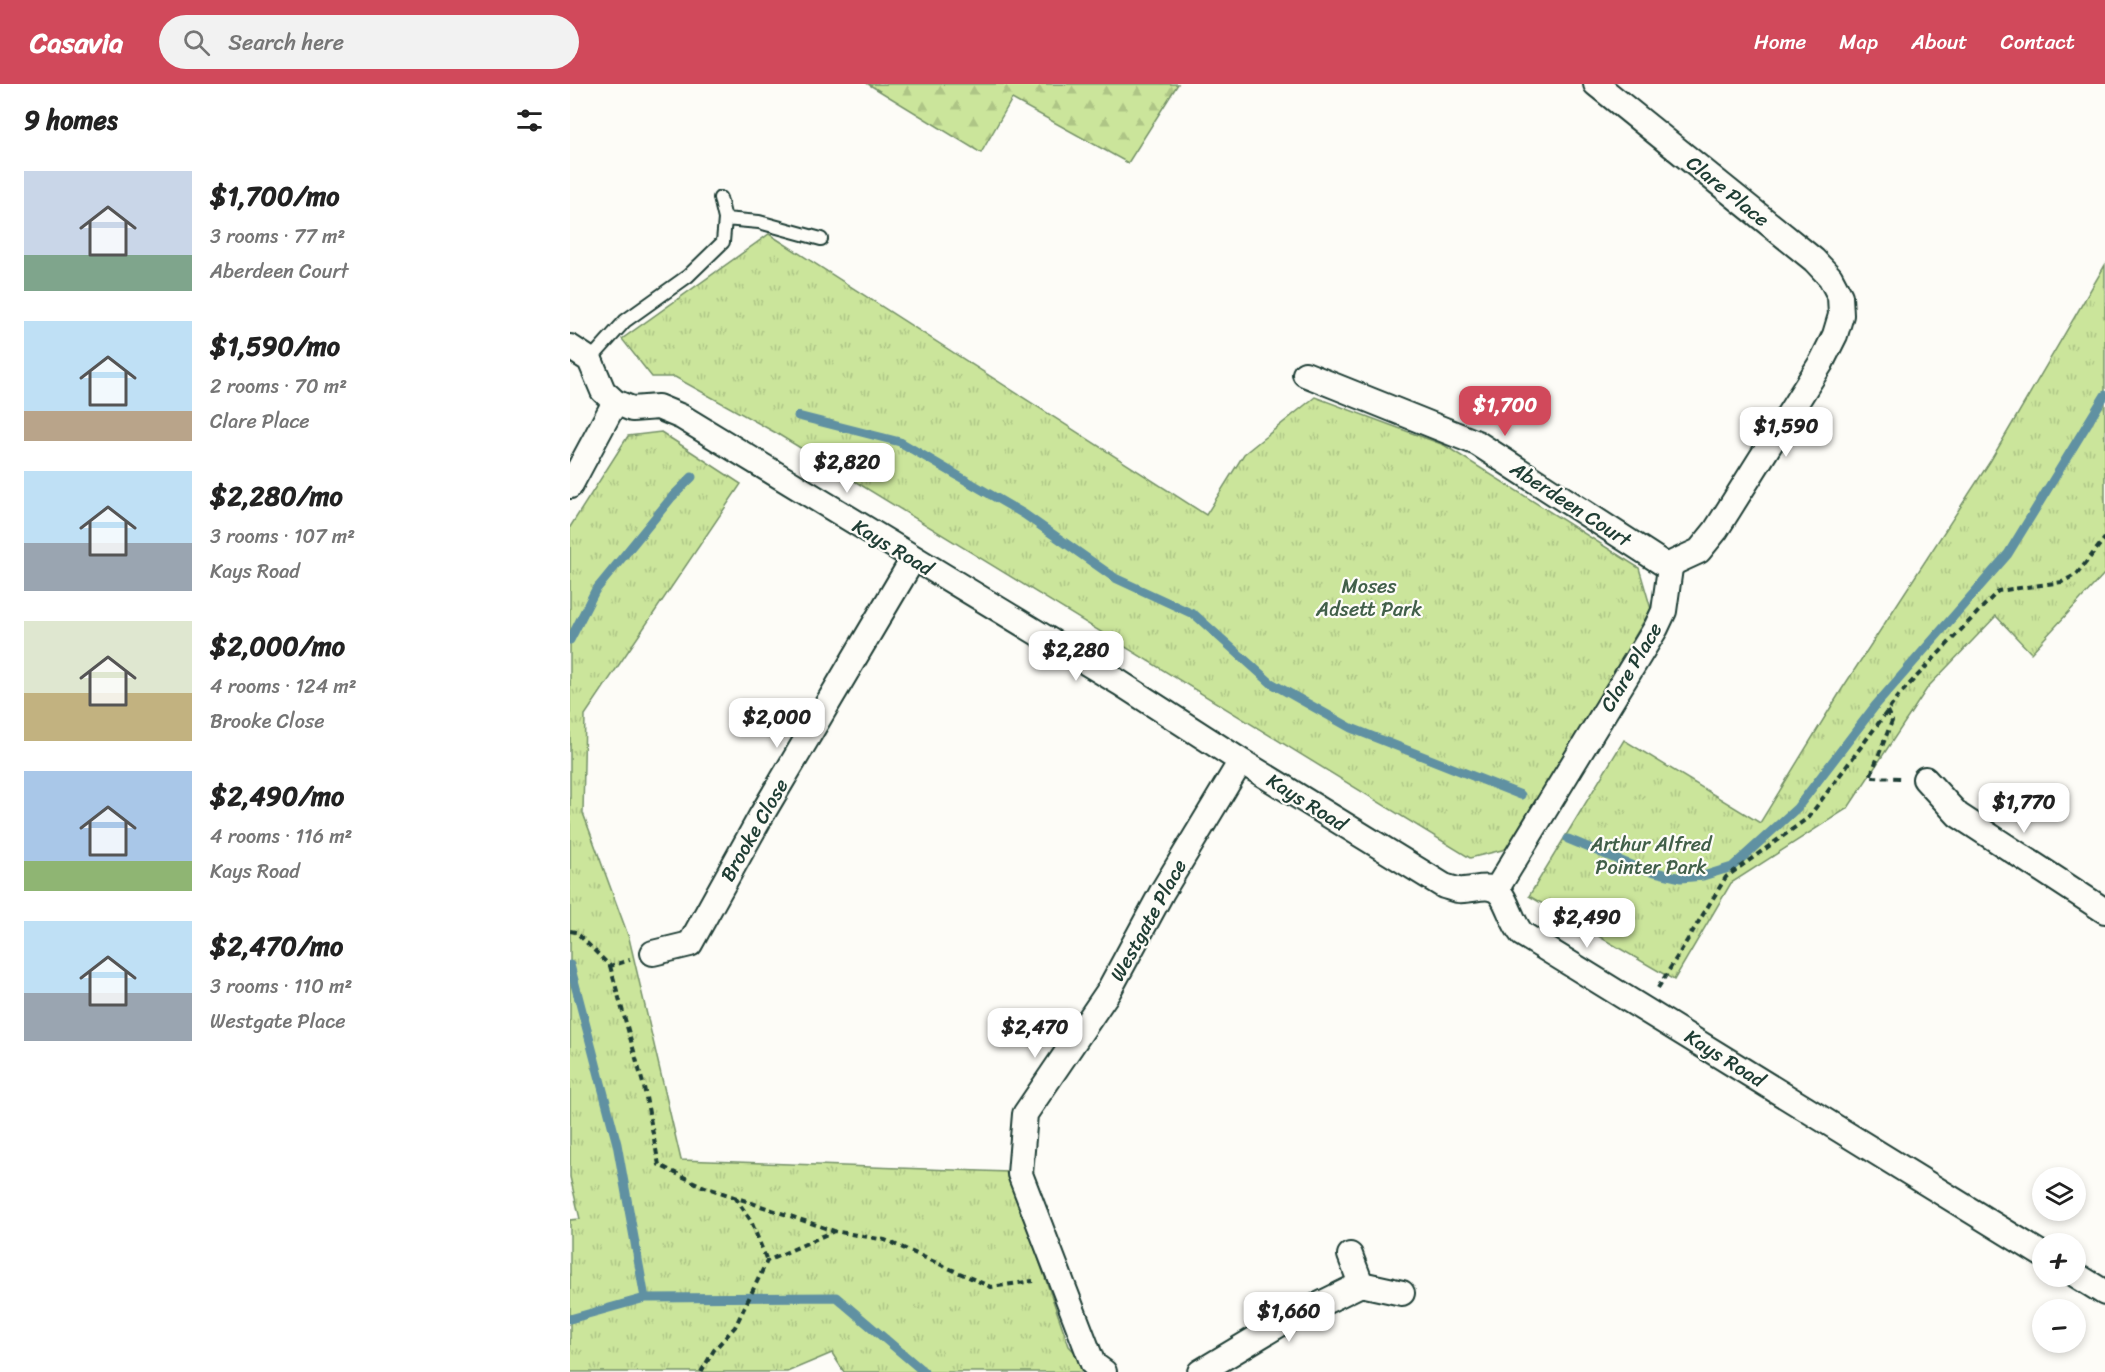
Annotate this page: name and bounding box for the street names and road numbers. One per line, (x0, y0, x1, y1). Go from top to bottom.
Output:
street label: Clare Place (1678, 146, 1777, 236)
street label: Aberdeen Court (1502, 451, 1639, 557)
street label: Kays Road (845, 509, 942, 586)
street label: Clare Place (1591, 616, 1672, 719)
street label: Kays Road (1259, 764, 1355, 842)
street label: Brooke Close (711, 772, 798, 889)
street label: Westgate Place (1100, 853, 1197, 988)
street label: Kays Road (1677, 1020, 1773, 1098)

